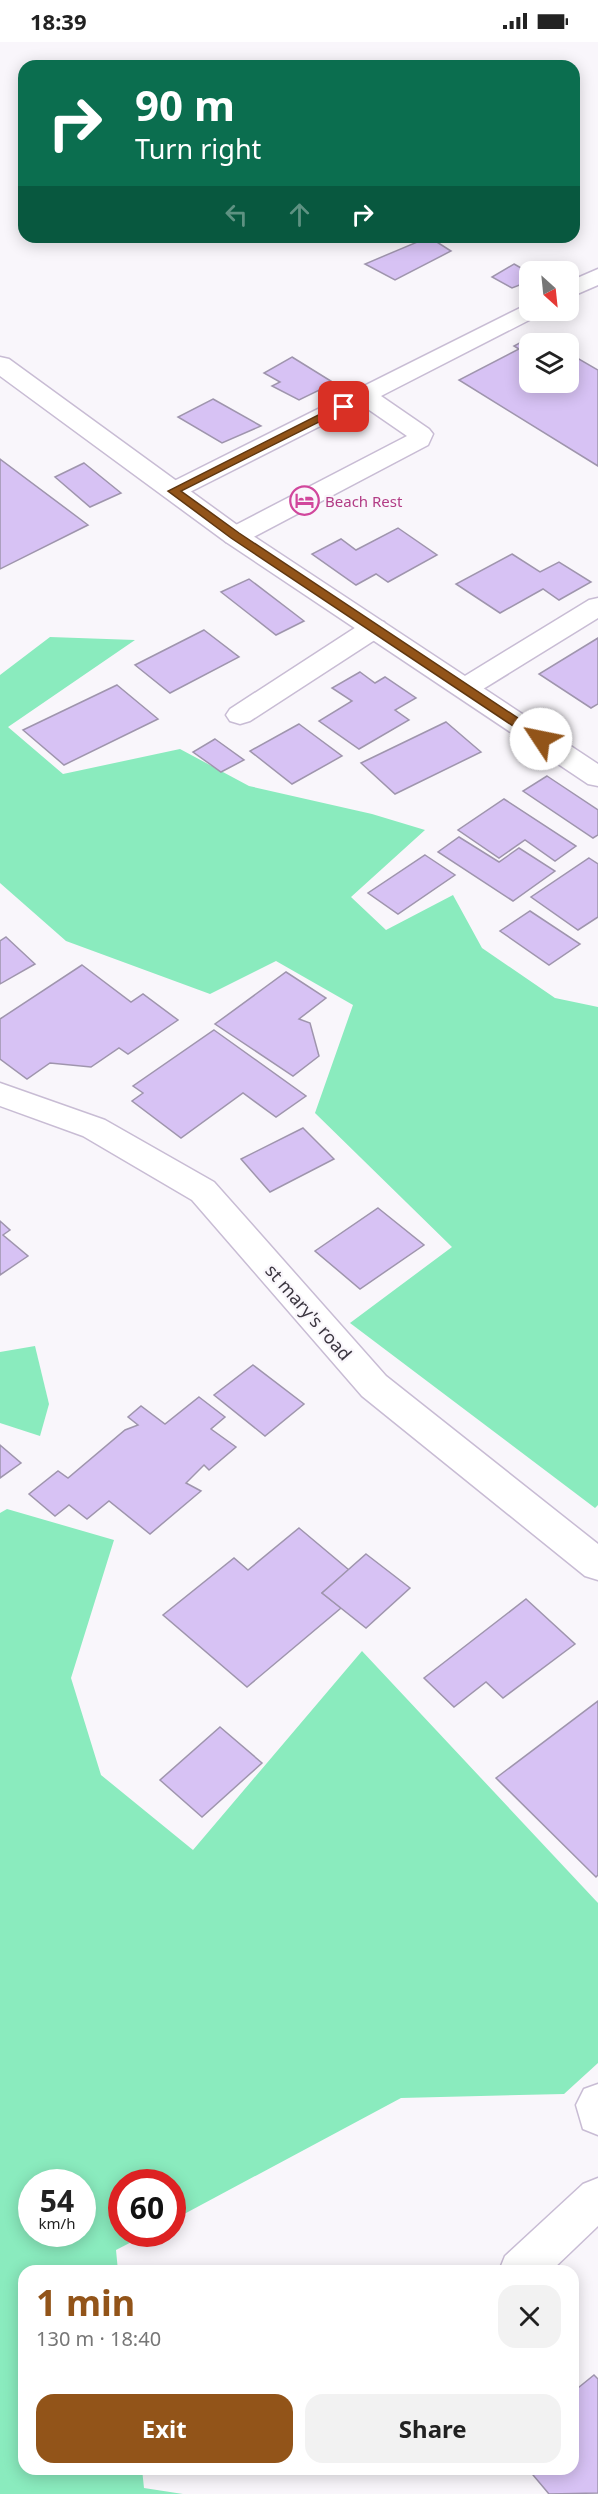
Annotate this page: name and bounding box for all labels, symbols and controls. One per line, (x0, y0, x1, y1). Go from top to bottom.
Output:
text: 18:39 (30, 6, 87, 36)
text: 90 m (135, 76, 235, 133)
icon: right (36, 84, 114, 162)
text: Turn right (135, 130, 261, 167)
icon: left (220, 198, 253, 231)
icon: ahead (283, 198, 316, 231)
icon: right (346, 198, 379, 231)
north arrow (519, 261, 579, 321)
map controls (519, 261, 579, 393)
button: layers (519, 333, 579, 393)
pin (318, 381, 369, 432)
icon: arrive (327, 390, 360, 423)
hotel icon: Beach Rest (288, 485, 320, 517)
place label: Beach Rest (325, 491, 403, 511)
position arrow (509, 707, 573, 771)
street label: st mary's road (261, 1259, 357, 1365)
speed limit sign: 60 (108, 2169, 186, 2247)
text: 54 (40, 2180, 74, 2221)
text: km/h (39, 2213, 75, 2233)
text: 1 min (36, 2278, 135, 2327)
button: close (498, 2285, 561, 2348)
text: 130 m · 18:40 (36, 2325, 161, 2352)
button: Exit (36, 2394, 293, 2463)
button: Share (305, 2394, 561, 2463)

